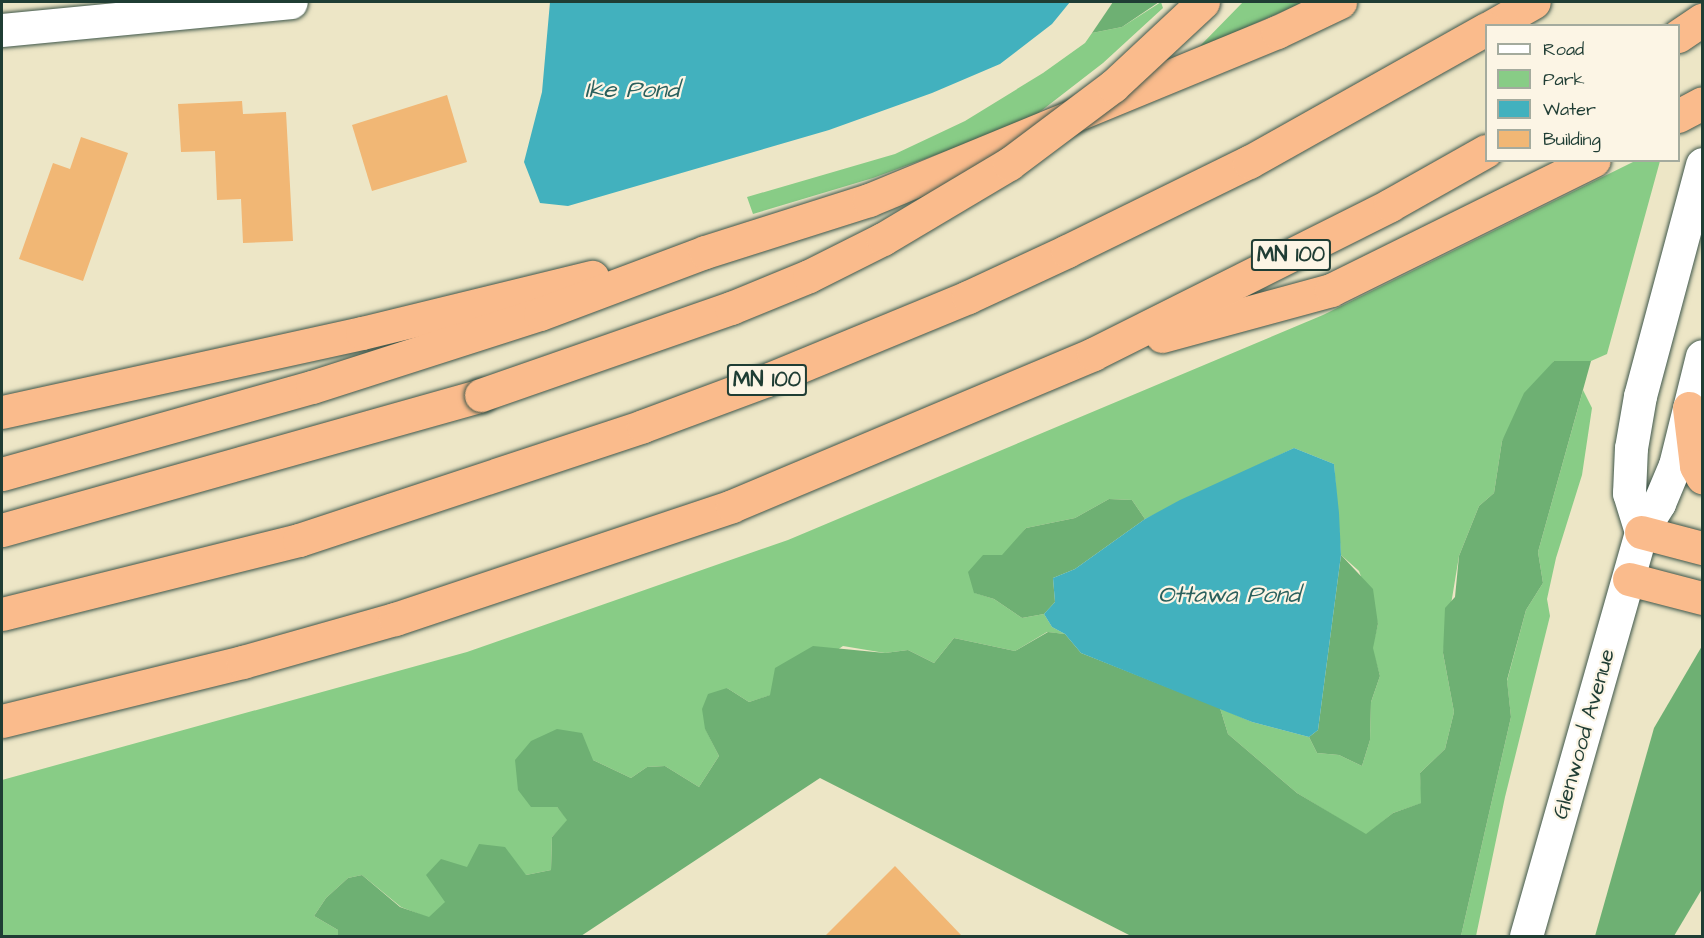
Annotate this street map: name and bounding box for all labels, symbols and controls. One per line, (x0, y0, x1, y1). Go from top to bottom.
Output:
legend (1485, 24, 1680, 162)
text: Road (1543, 37, 1584, 62)
text: Park (1543, 67, 1585, 92)
water label: Ike Pond (585, 77, 679, 105)
text: Water (1543, 97, 1596, 122)
text: Building (1543, 127, 1601, 152)
road number: MN 100 (1250, 237, 1332, 273)
road number: MN 100 (726, 362, 807, 398)
water label: Ottawa Pond (1158, 582, 1300, 610)
street label: Glenwood Avenue (1547, 646, 1621, 822)

